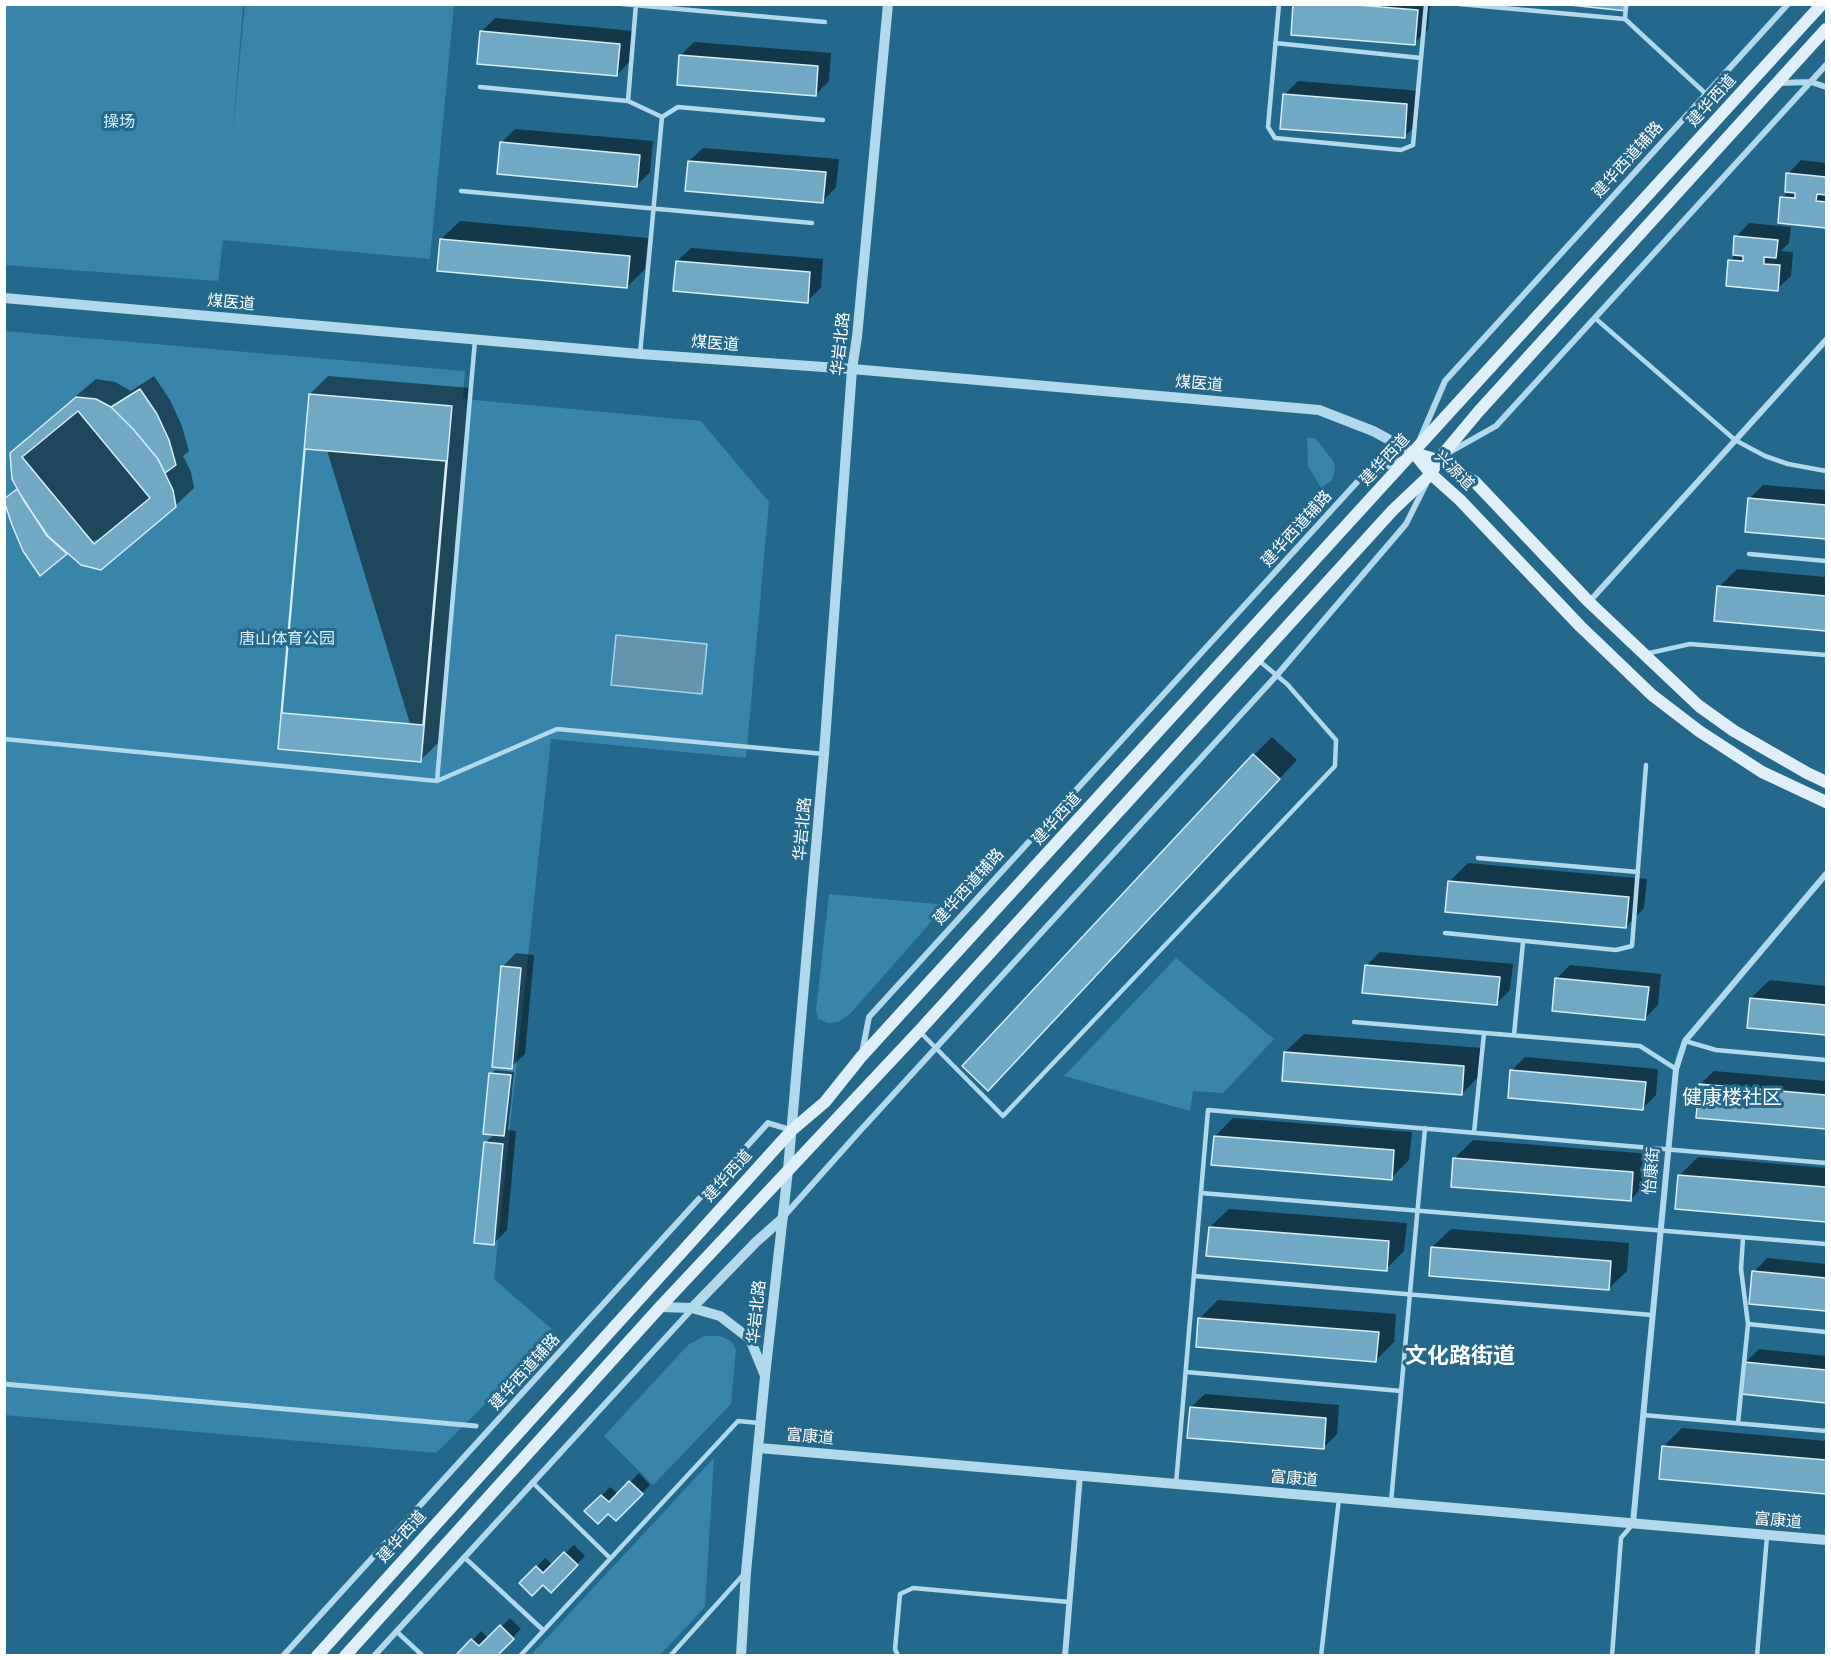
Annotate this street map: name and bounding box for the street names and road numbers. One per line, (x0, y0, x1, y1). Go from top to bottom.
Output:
street label: 建华西道 (1683, 71, 1741, 131)
street label: 建华西道辅路 (1589, 118, 1667, 202)
street label: 煤医道 (206, 291, 256, 315)
street label: 华岩北路 (828, 311, 854, 377)
street label: 煤医道 (690, 333, 740, 355)
street label: 煤医道 (1174, 372, 1224, 396)
street label: 建华西道 (1356, 430, 1414, 490)
street label: 兴源道 (1430, 447, 1478, 495)
street label: 建华西道辅路 (1258, 487, 1336, 571)
street label: 建华西道 (1028, 789, 1086, 849)
street label: 华岩北路 (791, 796, 815, 862)
street label: 建华西道辅路 (930, 845, 1008, 929)
street label: 建华西道 (699, 1146, 757, 1206)
street label: 怡康街 (1640, 1146, 1664, 1196)
street label: 华岩北路 (744, 1279, 770, 1345)
street label: 建华西道辅路 (486, 1330, 564, 1414)
street label: 富康道 (785, 1425, 835, 1449)
street label: 富康道 (1269, 1467, 1319, 1491)
street label: 建华西道 (373, 1507, 431, 1567)
street label: 富康道 (1753, 1509, 1803, 1533)

